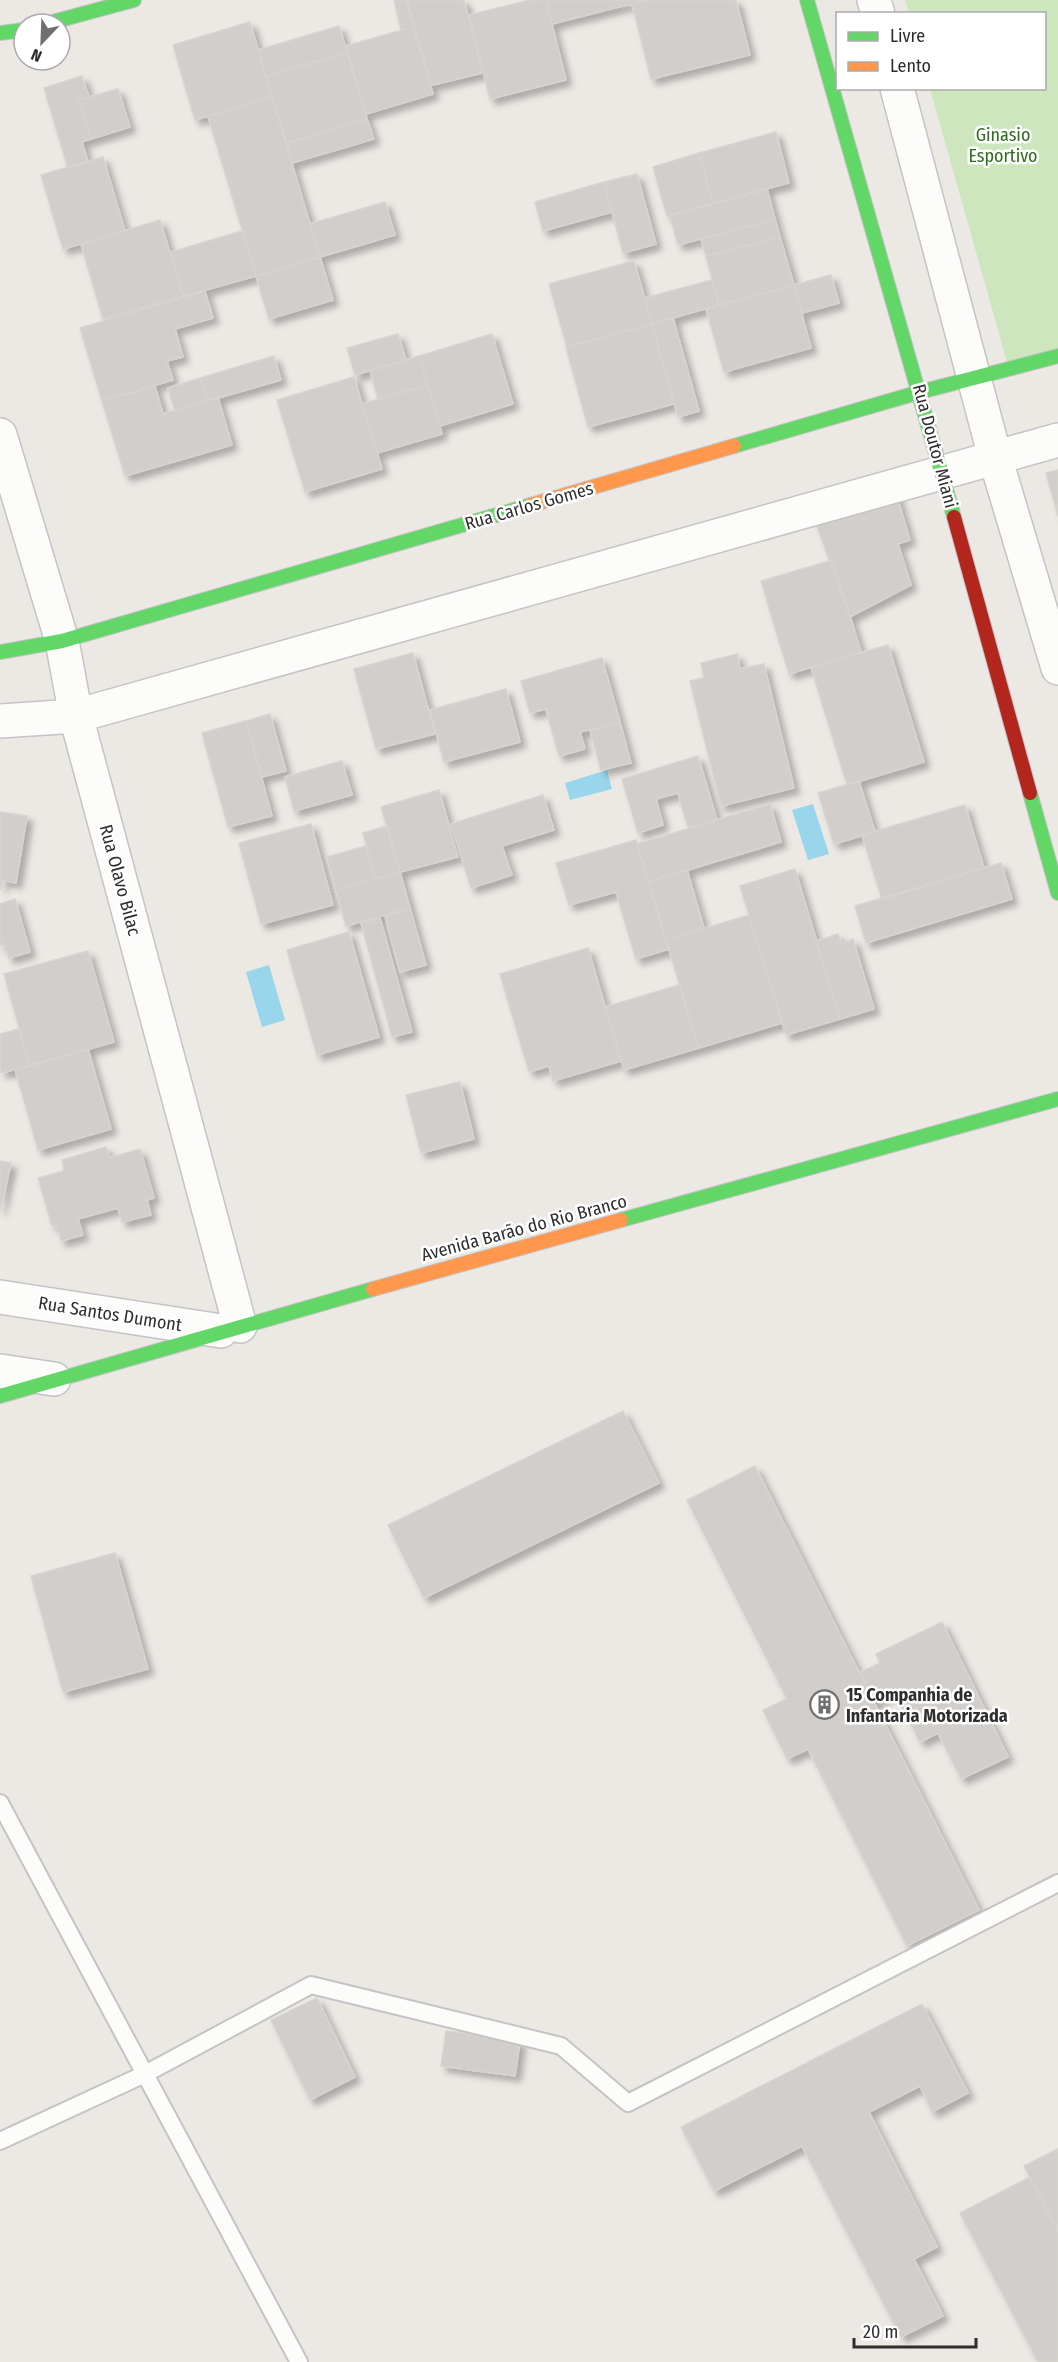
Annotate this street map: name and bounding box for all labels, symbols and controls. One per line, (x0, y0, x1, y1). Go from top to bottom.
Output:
north arrow (12, 12, 72, 72)
legend (836, 12, 1046, 90)
text: Livre (890, 25, 925, 47)
text: N (28, 45, 44, 66)
text: Lento (890, 55, 931, 77)
park label: Ginasio Esportivo (968, 124, 1038, 167)
street label: Rua Doutor Miani (908, 382, 962, 510)
street label: Rua Carlos Gomes (462, 477, 596, 535)
street label: Rua Olavo Bilac (95, 822, 145, 938)
street label: Avenida Barão do Rio Branco (419, 1190, 629, 1266)
street label: Rua Santos Dumont (37, 1292, 183, 1336)
place label: 15 Companhia de Infantaria Motorizada (846, 1684, 1008, 1727)
building icon: 15 Companhia de Infantaria Motorizada (809, 1689, 841, 1721)
scale bar (854, 2311, 976, 2349)
text: 20 m (863, 2321, 898, 2343)

